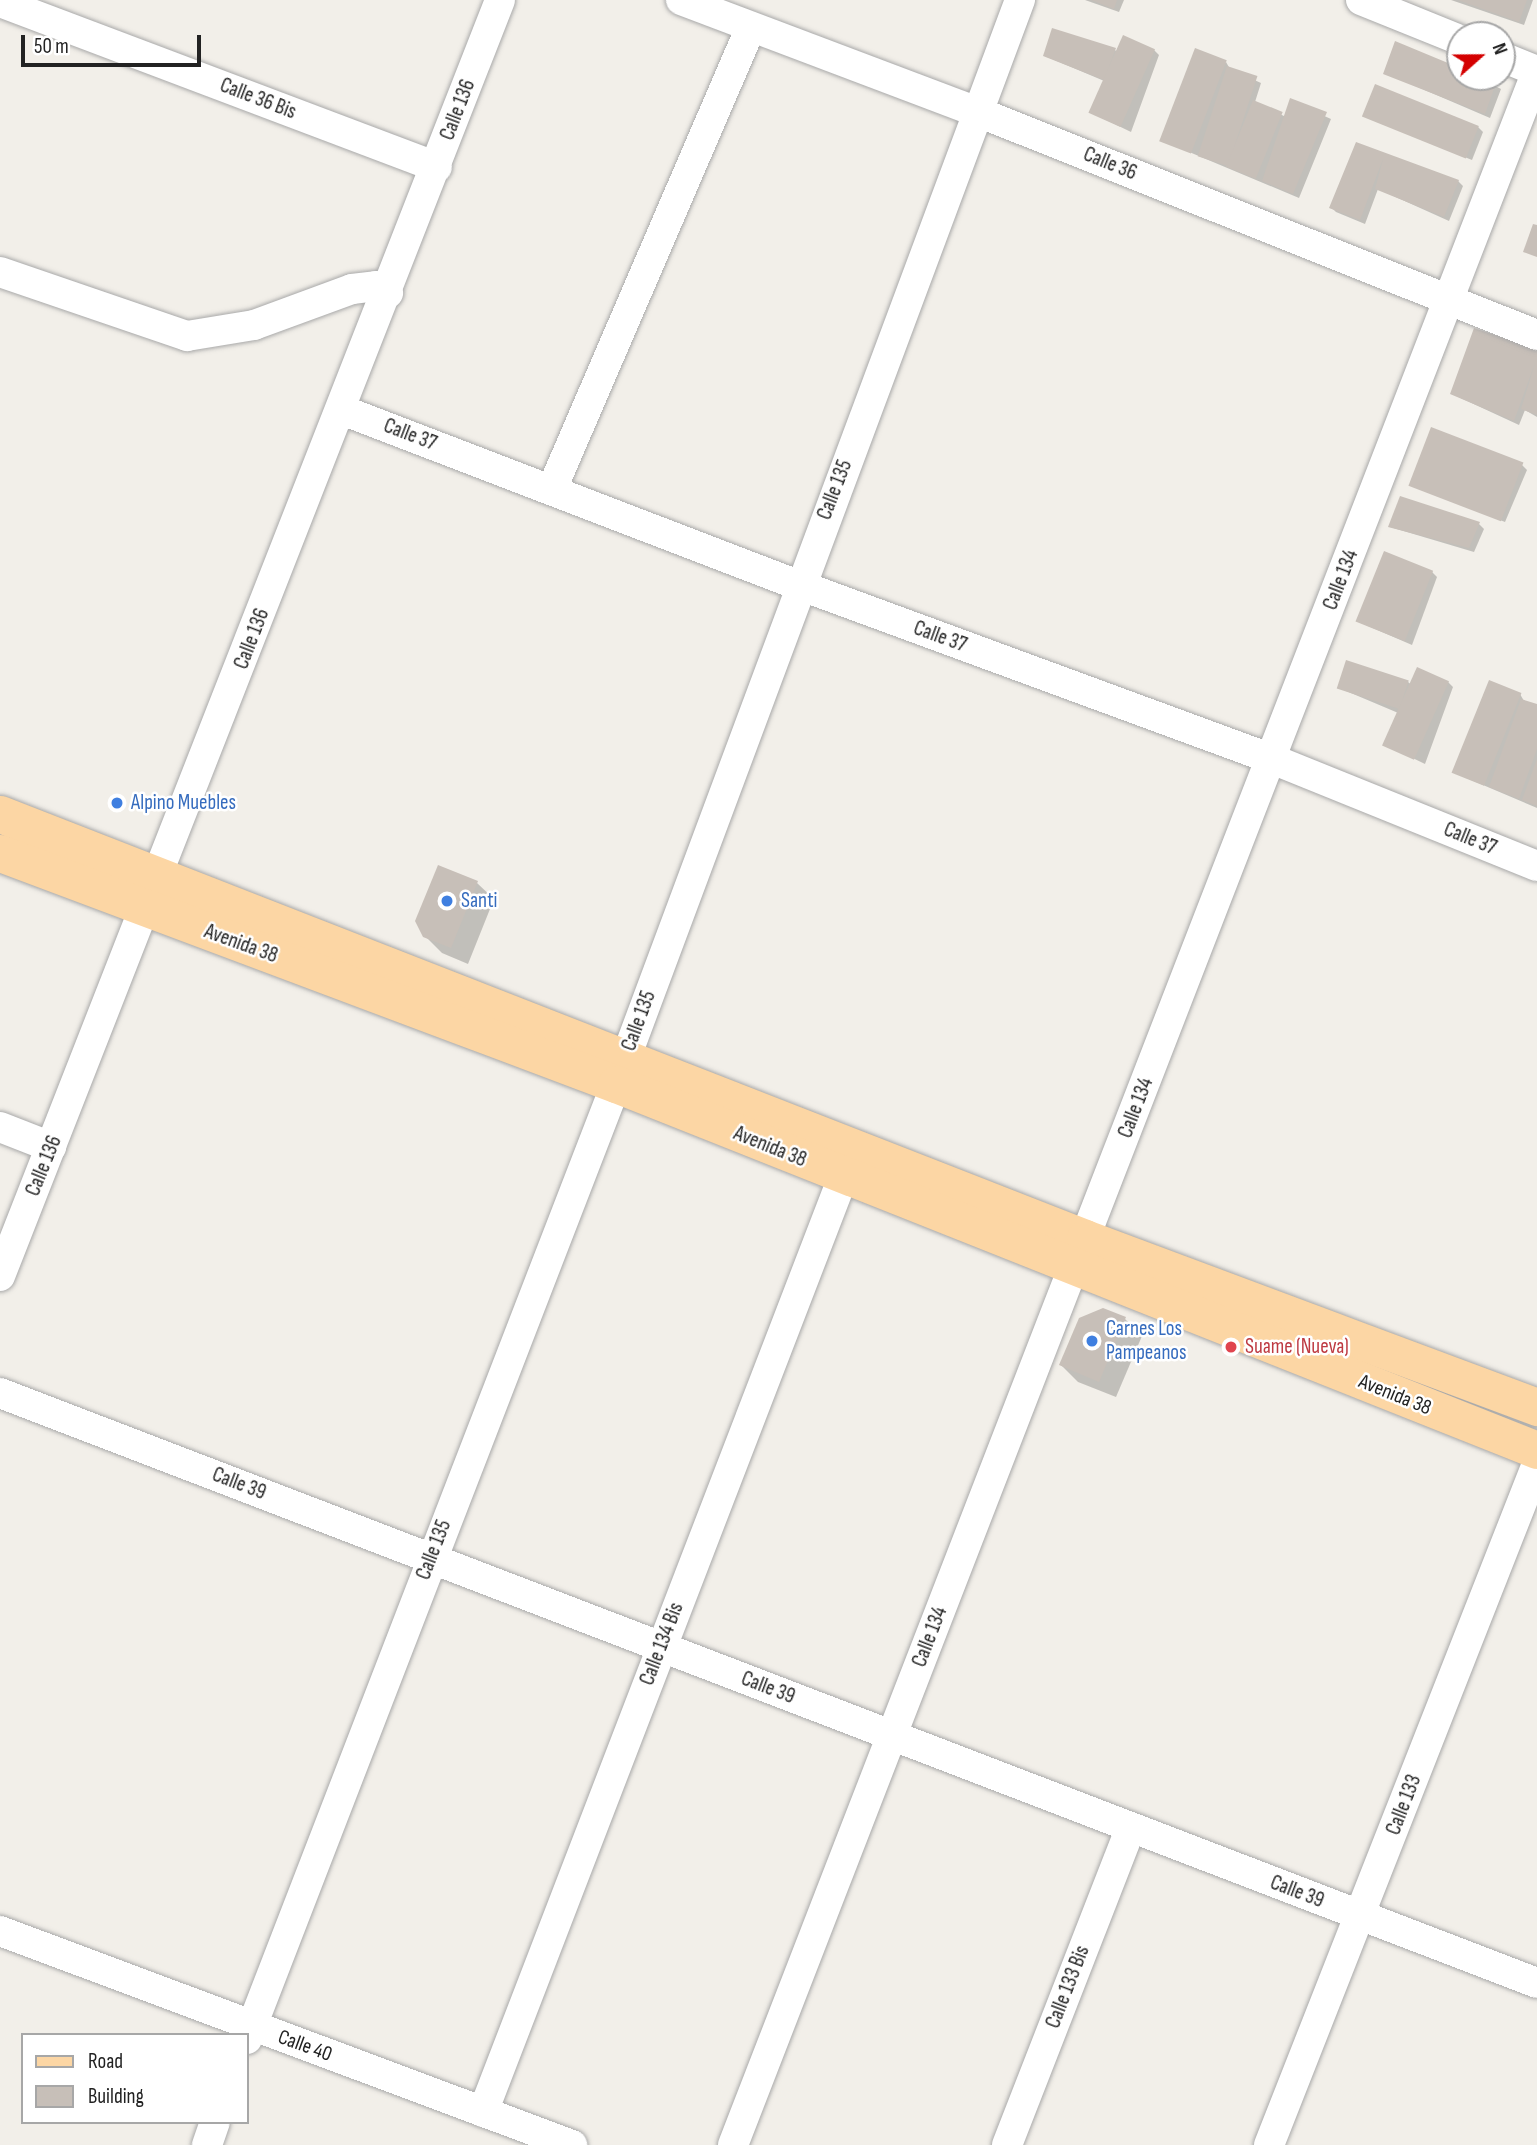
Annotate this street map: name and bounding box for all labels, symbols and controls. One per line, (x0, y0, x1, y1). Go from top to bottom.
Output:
scale bar (24, 21, 205, 65)
north arrow (1446, 21, 1516, 91)
text: 50 m (34, 34, 69, 59)
text: N (1487, 40, 1512, 58)
street label: Calle 36 Bis (216, 73, 300, 125)
street label: Calle 136 (435, 76, 481, 144)
street label: Calle 36 (1080, 142, 1140, 186)
street label: Calle 37 (380, 413, 440, 457)
street label: Calle 135 (812, 457, 858, 523)
street label: Calle 134 (1318, 546, 1364, 614)
street label: Calle 136 (229, 605, 275, 673)
street label: Calle 37 (910, 616, 970, 658)
place label: Alpino Muebles (131, 790, 236, 816)
marker: Alpino Muebles (109, 795, 125, 811)
street label: Calle 37 (1440, 817, 1500, 861)
place label: Santi (461, 888, 498, 914)
marker: Santi (439, 893, 455, 909)
street label: Avenida 38 (201, 919, 281, 969)
street label: Calle 135 (617, 988, 661, 1054)
street label: Calle 134 (1113, 1074, 1159, 1142)
street label: Avenida 38 (730, 1121, 810, 1173)
street label: Calle 136 (21, 1132, 67, 1200)
place label: Carnes Los Pampeanos (1106, 1316, 1187, 1366)
marker: Carnes Los Pampeanos (1084, 1333, 1100, 1349)
place label: Suame (Nueva) (1245, 1334, 1349, 1360)
marker: Suame (Nueva) (1223, 1339, 1239, 1355)
street label: Avenida 38 (1355, 1369, 1435, 1421)
street label: Calle 39 (209, 1462, 269, 1506)
street label: Calle 135 (411, 1517, 457, 1583)
street label: Calle 134 Bis (635, 1599, 689, 1689)
street label: Calle 134 (907, 1603, 953, 1671)
street label: Calle 39 (738, 1666, 798, 1710)
street label: Calle 133 (1381, 1771, 1427, 1839)
street label: Calle 39 (1267, 1870, 1327, 1914)
street label: Calle 133 Bis (1041, 1942, 1095, 2032)
street label: Calle 40 (275, 2025, 335, 2067)
legend (21, 2033, 248, 2124)
text: Road (88, 2049, 123, 2074)
text: Building (88, 2084, 144, 2109)

